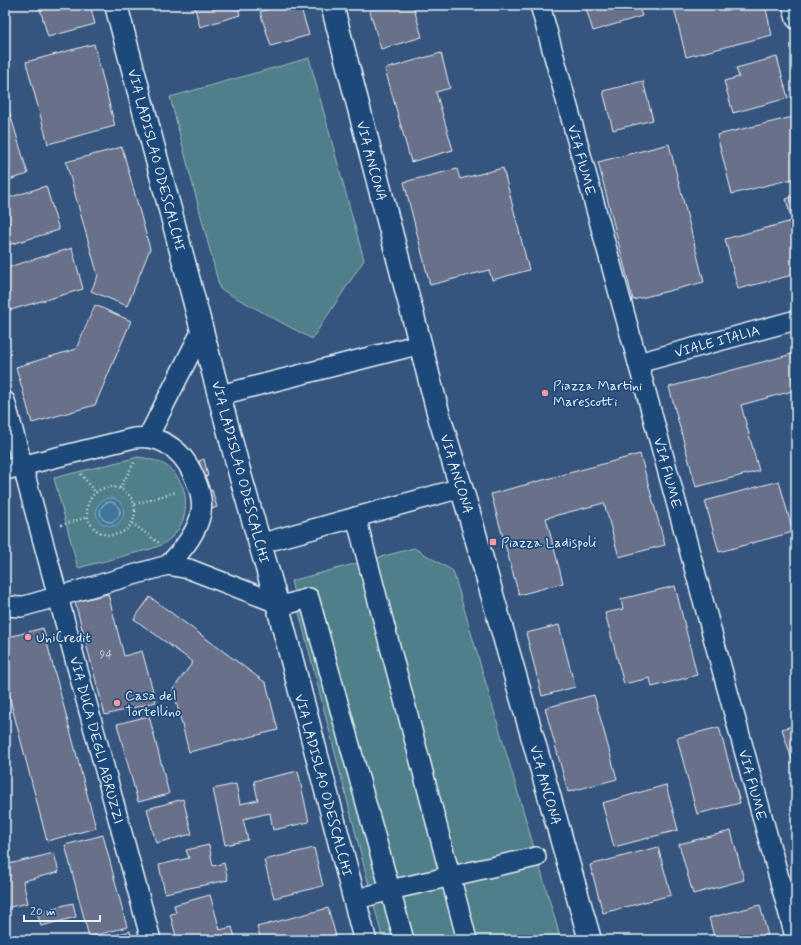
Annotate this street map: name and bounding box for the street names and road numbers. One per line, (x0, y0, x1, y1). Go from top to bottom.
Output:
street label: VIA LADISLAO ODESCALCHI (123, 67, 189, 253)
street label: VIA ANCONA (352, 119, 390, 203)
street label: VIA FIUME (563, 123, 599, 198)
street label: VIALE ITALIA (673, 322, 762, 362)
street label: VIA LADISLAO ODESCALCHI (207, 379, 273, 565)
street label: VIA ANCONA (435, 432, 477, 516)
street label: VIA FIUME (649, 436, 685, 511)
street label: VIA DUCA DEGLI ABRUZZI (65, 655, 127, 826)
street label: VIA LADISLAO ODESCALCHI (290, 692, 356, 878)
street label: VIA ANCONA (525, 743, 565, 827)
street label: VIA FIUME (734, 748, 770, 823)

